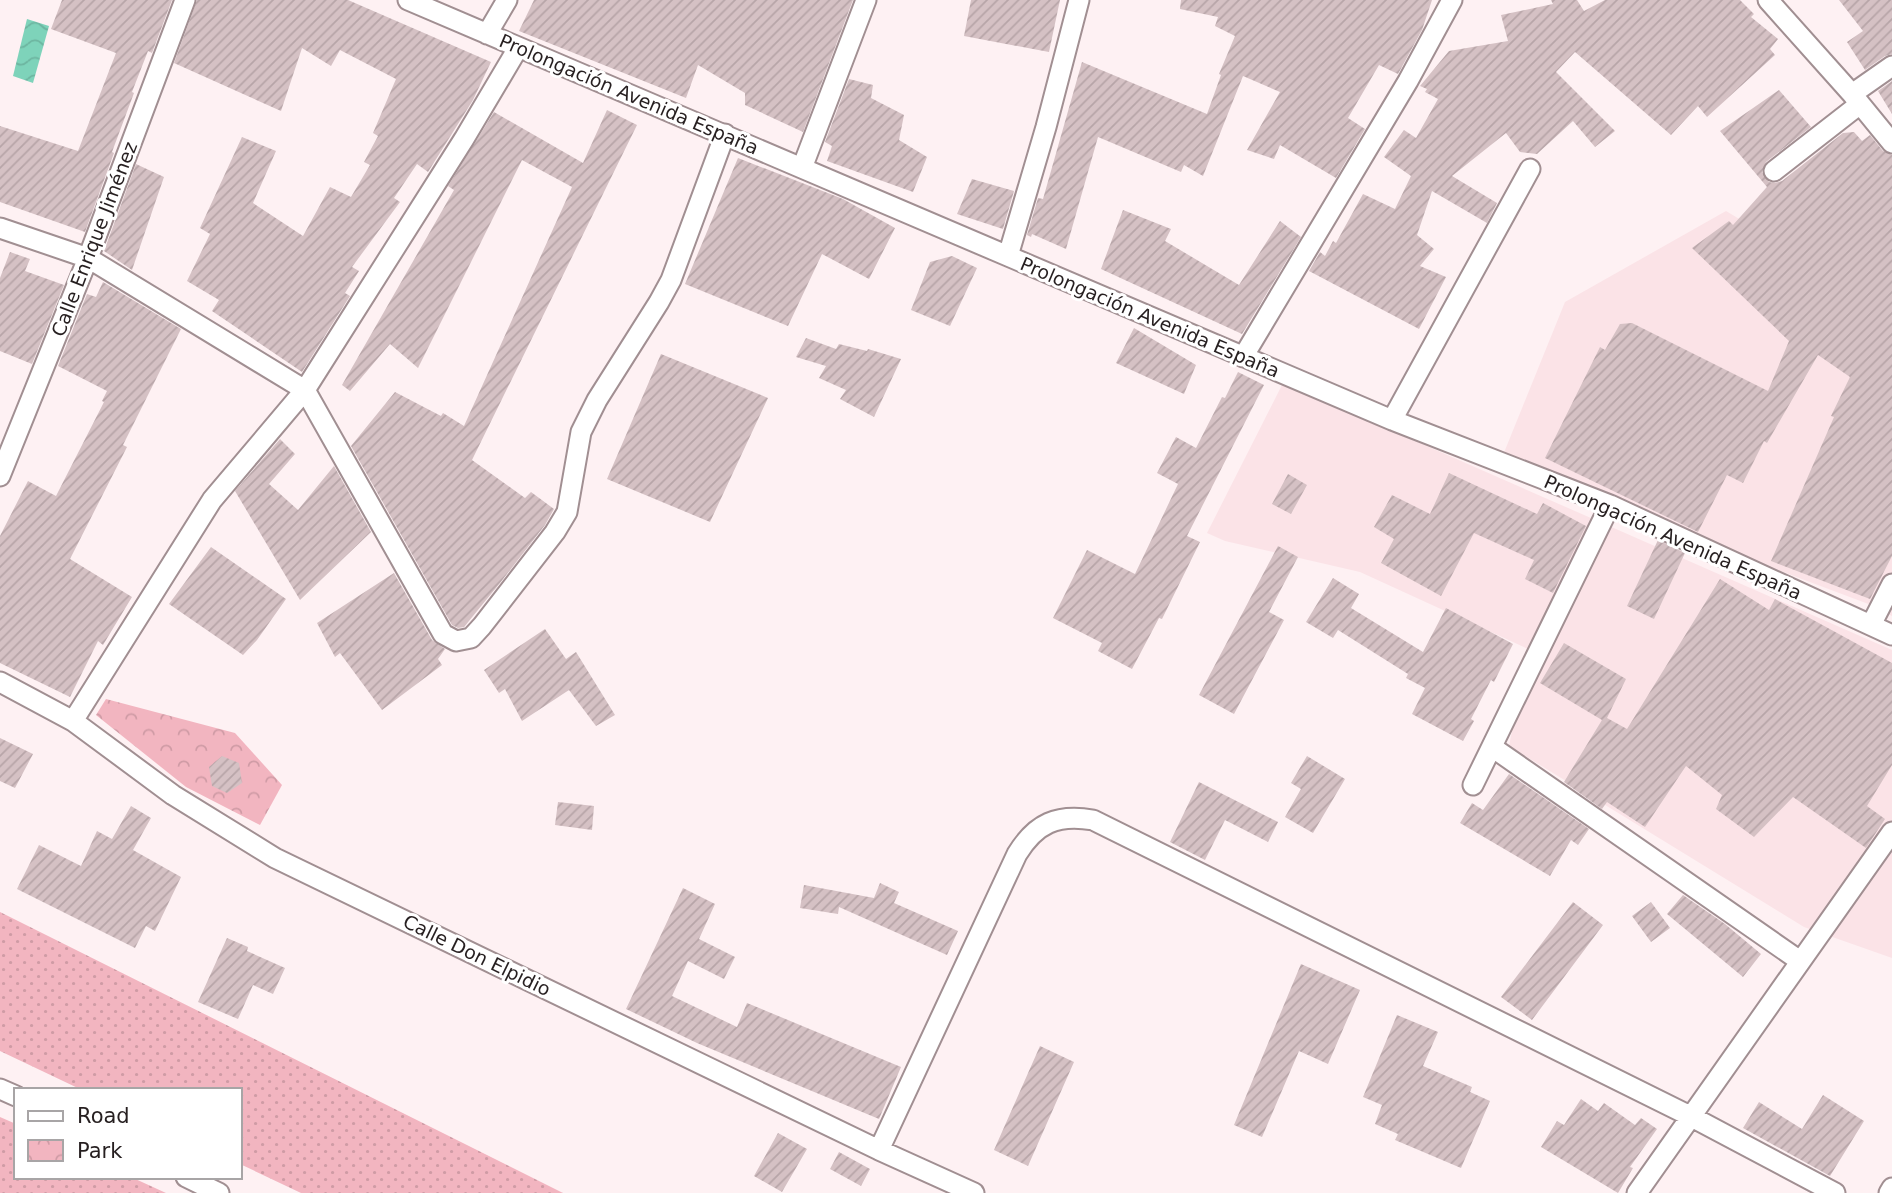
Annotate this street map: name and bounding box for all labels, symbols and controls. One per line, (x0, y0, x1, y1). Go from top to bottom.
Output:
street label: Prolongación Avenida España (496, 29, 762, 159)
street label: Calle Enrique Jiménez (47, 138, 141, 340)
street label: Prolongación Avenida España (1017, 252, 1283, 382)
street label: Prolongación Avenida España (1541, 470, 1805, 604)
street label: Calle Don Elpidio (400, 910, 554, 1000)
legend (14, 1088, 242, 1179)
text: Road (77, 1104, 130, 1128)
text: Park (77, 1139, 123, 1163)

